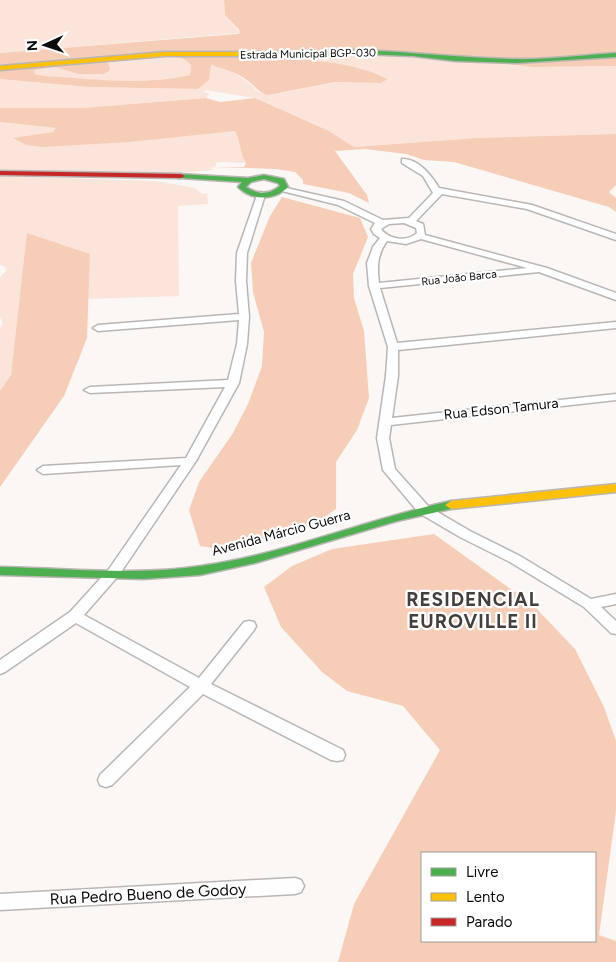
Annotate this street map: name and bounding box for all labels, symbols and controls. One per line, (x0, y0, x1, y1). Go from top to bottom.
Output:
north arrow (20, 20, 70, 70)
text: N (24, 40, 41, 52)
street label: Estrada Municipal BGP-030 (240, 46, 376, 62)
street label: Rua João Barca (421, 268, 497, 288)
street label: Rua Edson Tamura (443, 395, 559, 423)
street label: Avenida Márcio Guerra (210, 506, 352, 560)
district label: RESIDENCIAL EUROVILLE II (406, 588, 540, 633)
legend (421, 852, 596, 942)
text: Livre (466, 863, 498, 881)
street label: Rua Pedro Bueno de Godoy (49, 879, 247, 909)
text: Lento (466, 888, 505, 906)
text: Parado (466, 913, 513, 931)

